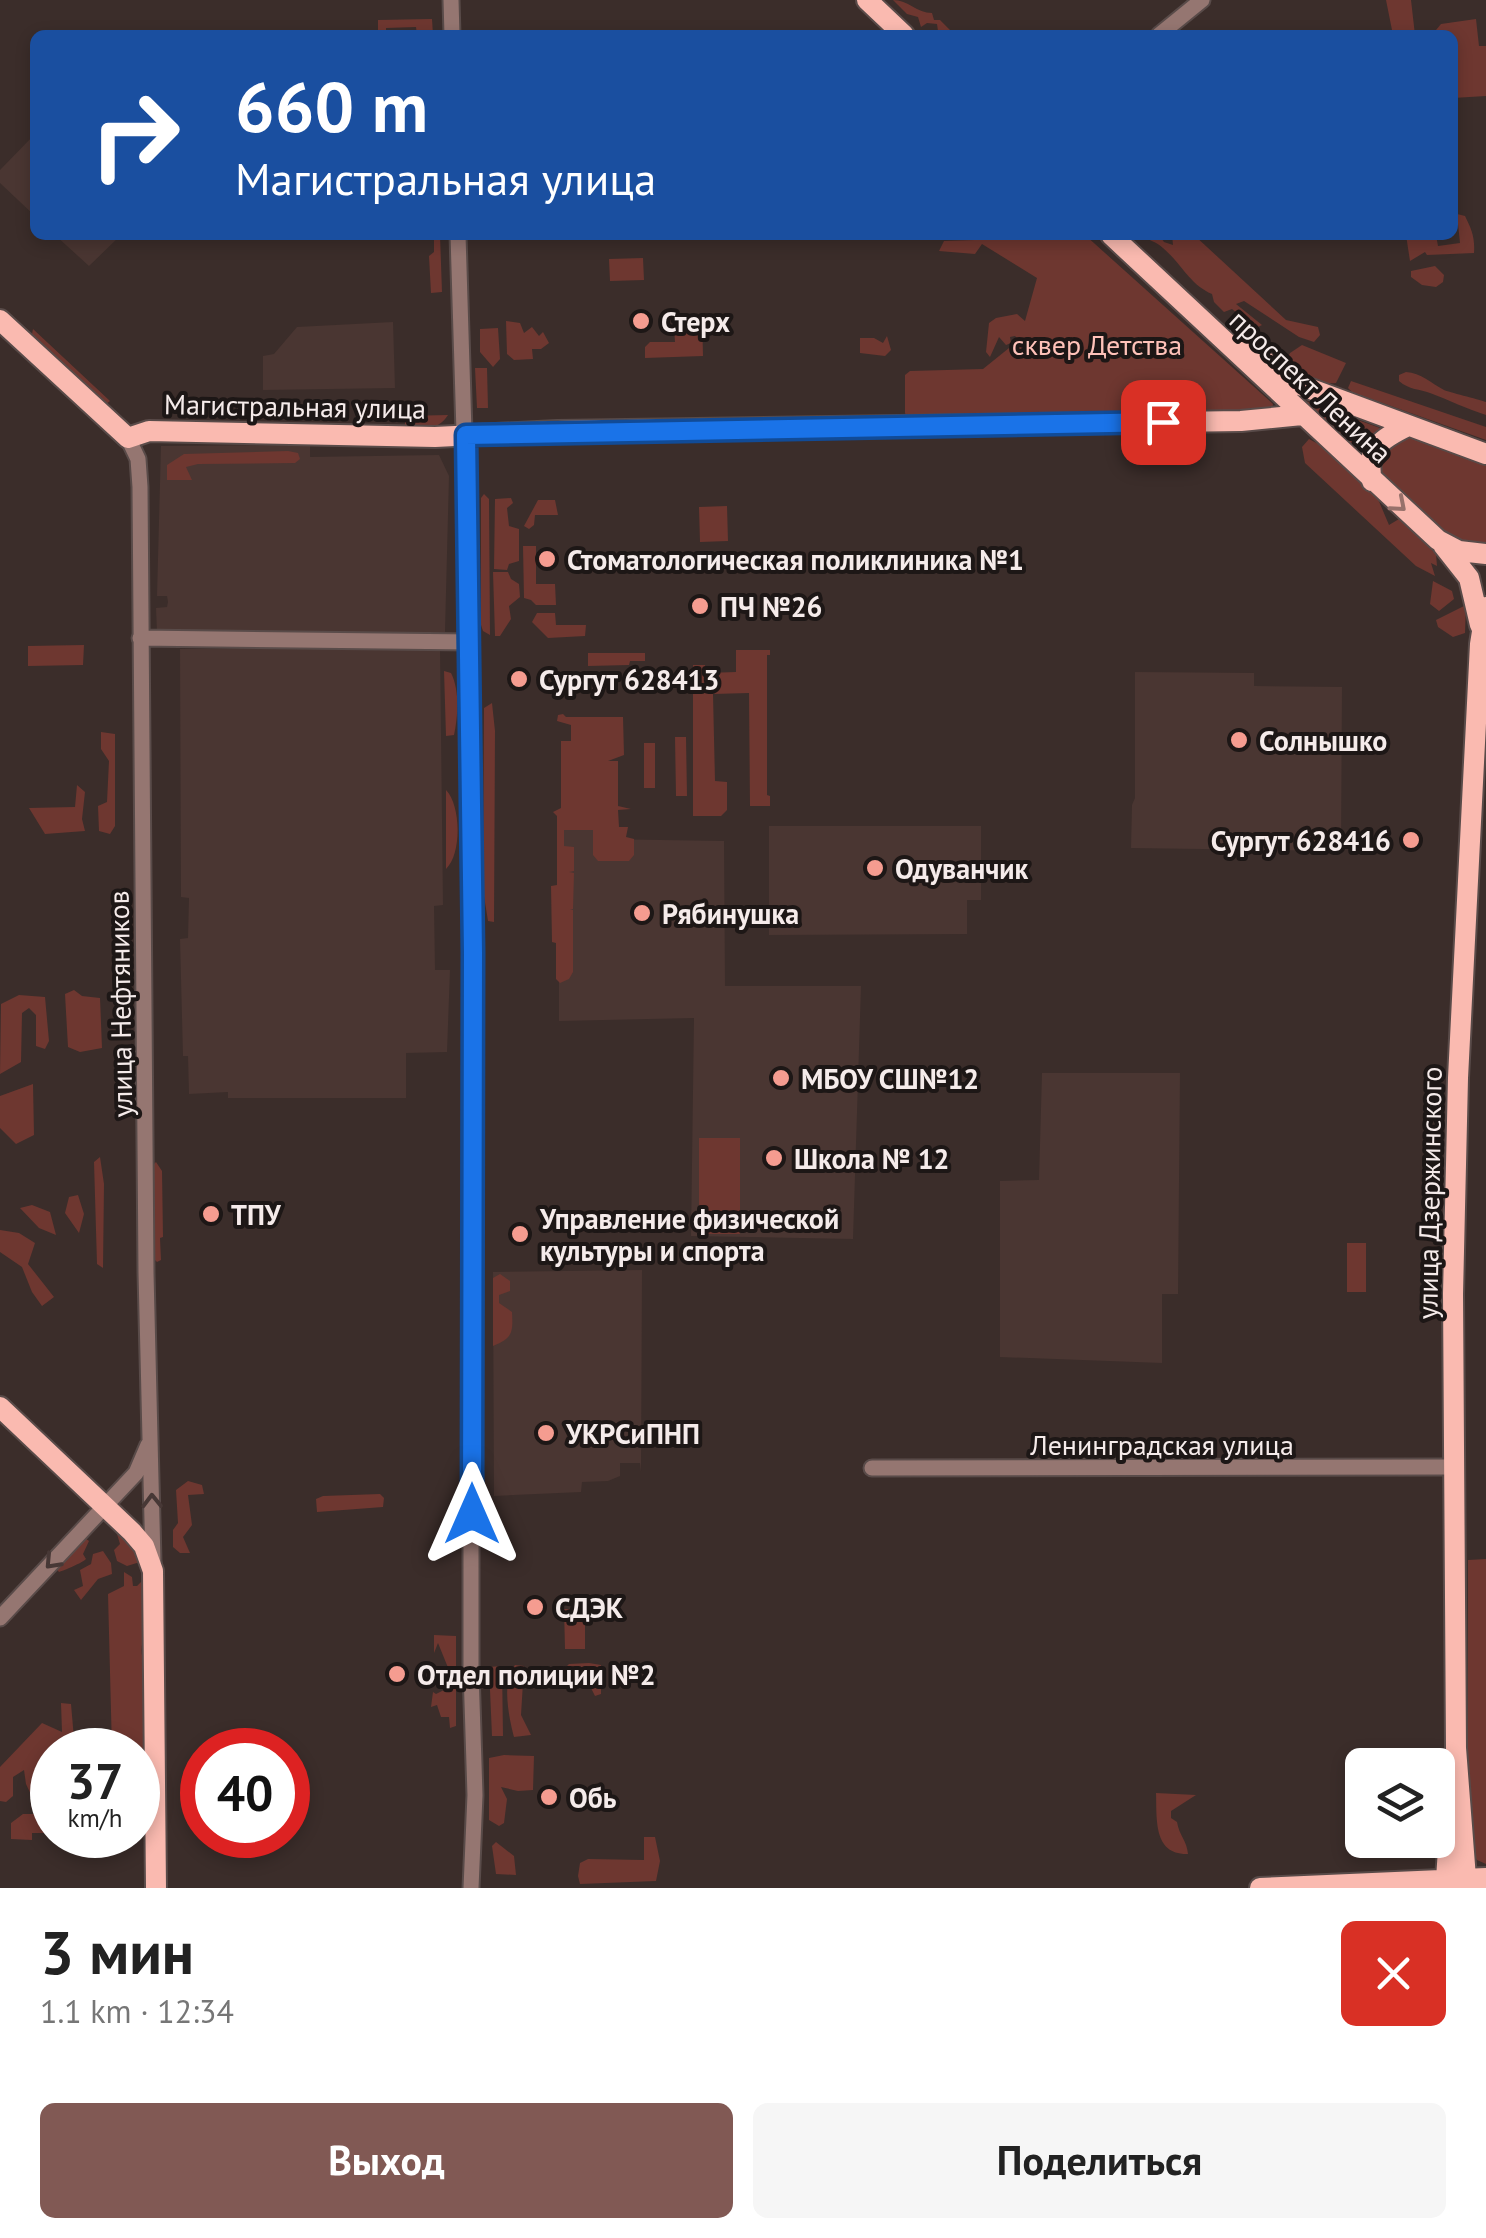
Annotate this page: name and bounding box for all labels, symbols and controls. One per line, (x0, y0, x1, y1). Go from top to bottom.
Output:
text: 660 m (235, 61, 428, 151)
icon: right (70, 70, 200, 200)
text: Магистральная улица (235, 149, 656, 207)
street label: проспект Ленина (1222, 301, 1400, 471)
place label: Стерх (661, 303, 730, 340)
marker: Стерх (630, 310, 652, 332)
park label: сквер Детства (1012, 326, 1182, 363)
pin (1121, 380, 1206, 465)
street label: Магистральная улица (164, 385, 426, 427)
icon: arrive (1136, 395, 1191, 450)
one-way arrow (1387, 493, 1406, 511)
place label: Стоматологическая поликлиника №1 (567, 541, 1024, 578)
marker: Стоматологическая поликлиника №1 (536, 548, 558, 570)
place label: ПЧ №26 (720, 588, 822, 625)
marker: ПЧ №26 (689, 595, 711, 617)
place label: Сургут 628413 (539, 661, 719, 698)
marker: Сургут 628413 (508, 668, 530, 690)
place label: Солнышко (1259, 722, 1387, 759)
marker: Солнышко (1228, 729, 1250, 751)
place label: Сургут 628416 (1211, 822, 1391, 859)
marker: Сургут 628416 (1400, 829, 1422, 851)
place label: Одуванчик (895, 850, 1029, 887)
marker: Одуванчик (864, 857, 886, 879)
street label: улица Нефтяников (100, 890, 140, 1118)
place label: Рябинушка (662, 895, 799, 932)
marker: Рябинушка (631, 902, 653, 924)
place label: МБОУ СШ№12 (801, 1060, 979, 1097)
street label: улица Дзержинского (1408, 1066, 1450, 1320)
marker: МБОУ СШ№12 (770, 1067, 792, 1089)
place label: Школа № 12 (794, 1140, 949, 1177)
marker: Школа № 12 (763, 1147, 785, 1169)
place label: ТПУ (231, 1196, 282, 1233)
place label: Управление физической культуры и спорта (539, 1200, 839, 1269)
marker: ТПУ (200, 1203, 222, 1225)
marker: Управление физической культуры и спорта (509, 1223, 531, 1245)
place label: УКРСиПНП (565, 1415, 700, 1452)
marker: УКРСиПНП (535, 1422, 557, 1444)
street label: Ленинградская улица (1029, 1426, 1294, 1463)
position arrow (420, 1462, 524, 1566)
one-way arrow (142, 1493, 163, 1509)
one-way arrow (46, 1550, 64, 1569)
place label: СДЭК (555, 1589, 624, 1626)
marker: СДЭК (524, 1596, 546, 1618)
place label: Отдел полиции №2 (417, 1656, 656, 1693)
marker: Отдел полиции №2 (386, 1663, 408, 1685)
speed limit sign: 40 (180, 1728, 310, 1858)
text: 37 (67, 1748, 123, 1813)
map controls (1345, 1748, 1455, 1858)
button: layers (1345, 1748, 1455, 1858)
place label: Обь (569, 1779, 617, 1816)
marker: Обь (538, 1786, 560, 1808)
text: km/h (68, 1802, 122, 1834)
text: 3 мин (40, 1913, 194, 1991)
button: close (1341, 1921, 1446, 2026)
text: 1.1 km · 12:34 (40, 1990, 234, 2032)
button: Выход (40, 2103, 733, 2218)
button: Поделиться (753, 2103, 1446, 2218)

